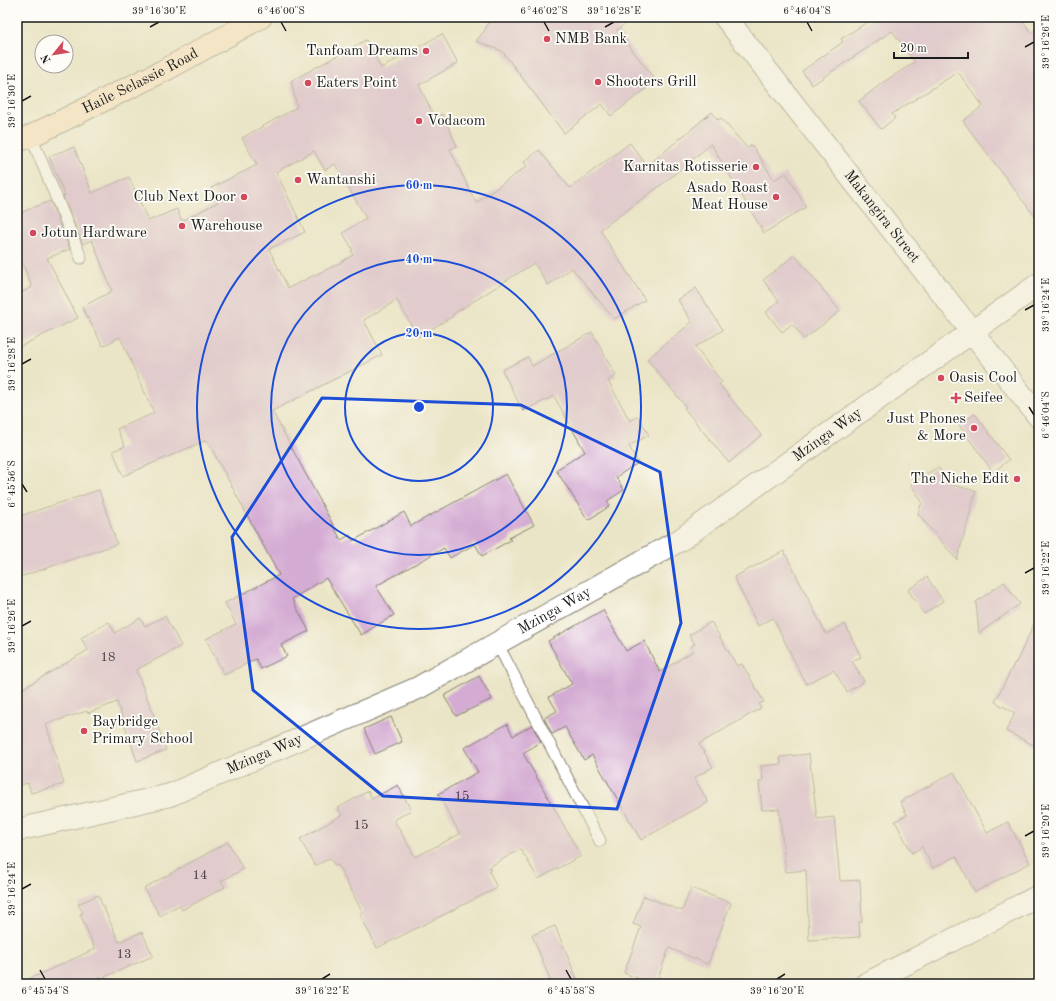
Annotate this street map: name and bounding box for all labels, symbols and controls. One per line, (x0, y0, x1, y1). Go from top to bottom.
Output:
text: 39°16'30"E (132, 6, 186, 16)
text: 6°46'00"S (257, 6, 305, 16)
text: 6°46'02"S (520, 6, 568, 16)
text: 39°16'28"E (587, 6, 641, 16)
text: 6°46'04"S (783, 6, 831, 16)
text: 39°16'26"E (1041, 15, 1051, 69)
place label: NMB Bank (555, 32, 628, 47)
north arrow (34, 34, 74, 74)
marker: NMB Bank (542, 34, 552, 44)
scale bar (894, 34, 968, 60)
text: 20 m (900, 43, 927, 55)
place label: Tanfoam Dreams (306, 44, 418, 59)
street label: Haile Selassie Road (80, 46, 201, 117)
marker: Tanfoam Dreams (421, 46, 431, 56)
text: N (39, 51, 54, 65)
text: 39°16'30"E (7, 74, 17, 128)
place label: Shooters Grill (606, 75, 696, 90)
place label: Eaters Point (316, 76, 397, 91)
marker: Shooters Grill (593, 77, 603, 87)
marker: Eaters Point (303, 78, 313, 88)
place label: Vodacom (427, 114, 486, 129)
marker: Vodacom (414, 116, 424, 126)
place label: Karnitas Rotisserie (623, 160, 748, 175)
marker: Karnitas Rotisserie (751, 162, 761, 172)
street label: Makangira Street (841, 168, 923, 266)
place label: Wantanshi (306, 173, 376, 188)
marker: Wantanshi (293, 175, 303, 185)
text: 60 m (406, 180, 433, 192)
place label: Asado Roast Meat House (686, 181, 768, 213)
place label: Club Next Door (134, 190, 236, 205)
marker: Club Next Door (239, 192, 249, 202)
marker: Asado Roast Meat House (771, 192, 781, 202)
place label: Warehouse (190, 219, 262, 234)
marker: Warehouse (177, 221, 187, 231)
place label: Jotun Hardware (41, 226, 147, 241)
marker: Jotun Hardware (28, 228, 38, 238)
text: 40 m (406, 254, 433, 266)
text: 39°16'24"E (1041, 278, 1051, 332)
text: 20 m (406, 328, 433, 340)
text: 39°16'28"E (7, 337, 17, 391)
place label: Oasis Cool (949, 371, 1017, 386)
marker: Oasis Cool (936, 373, 946, 383)
place label: Seifee (964, 391, 1003, 406)
text: 6°46'04"S (1041, 391, 1051, 439)
marker: Seifee (951, 393, 961, 403)
centre of rings (412, 400, 426, 414)
street label: Mzinga Way (790, 405, 865, 465)
place label: Just Phones & More (887, 412, 966, 444)
marker: Just Phones & More (969, 423, 979, 433)
text: 6°45'56"S (7, 460, 17, 508)
place label: The Niche Edit (910, 472, 1009, 487)
marker: The Niche Edit (1012, 474, 1022, 484)
text: 39°16'22"E (1041, 541, 1051, 595)
street label: Mzinga Way (516, 584, 594, 637)
text: 39°16'26"E (7, 599, 17, 653)
house number: 18 (100, 651, 116, 664)
place label: Baybridge Primary School (92, 715, 193, 747)
marker: Baybridge Primary School (79, 726, 89, 736)
street label: Mzinga Way (224, 731, 305, 777)
house number: 15 (454, 790, 470, 803)
text: 39°16'20"E (1041, 804, 1051, 858)
house number: 15 (353, 819, 369, 832)
text: 39°16'24"E (7, 862, 17, 916)
house number: 14 (192, 869, 208, 882)
house number: 13 (116, 948, 132, 961)
text: 6°45'54"S (21, 986, 69, 996)
text: 39°16'22"E (295, 986, 349, 996)
text: 6°45'58"S (547, 986, 595, 996)
text: 39°16'20"E (750, 986, 804, 996)

